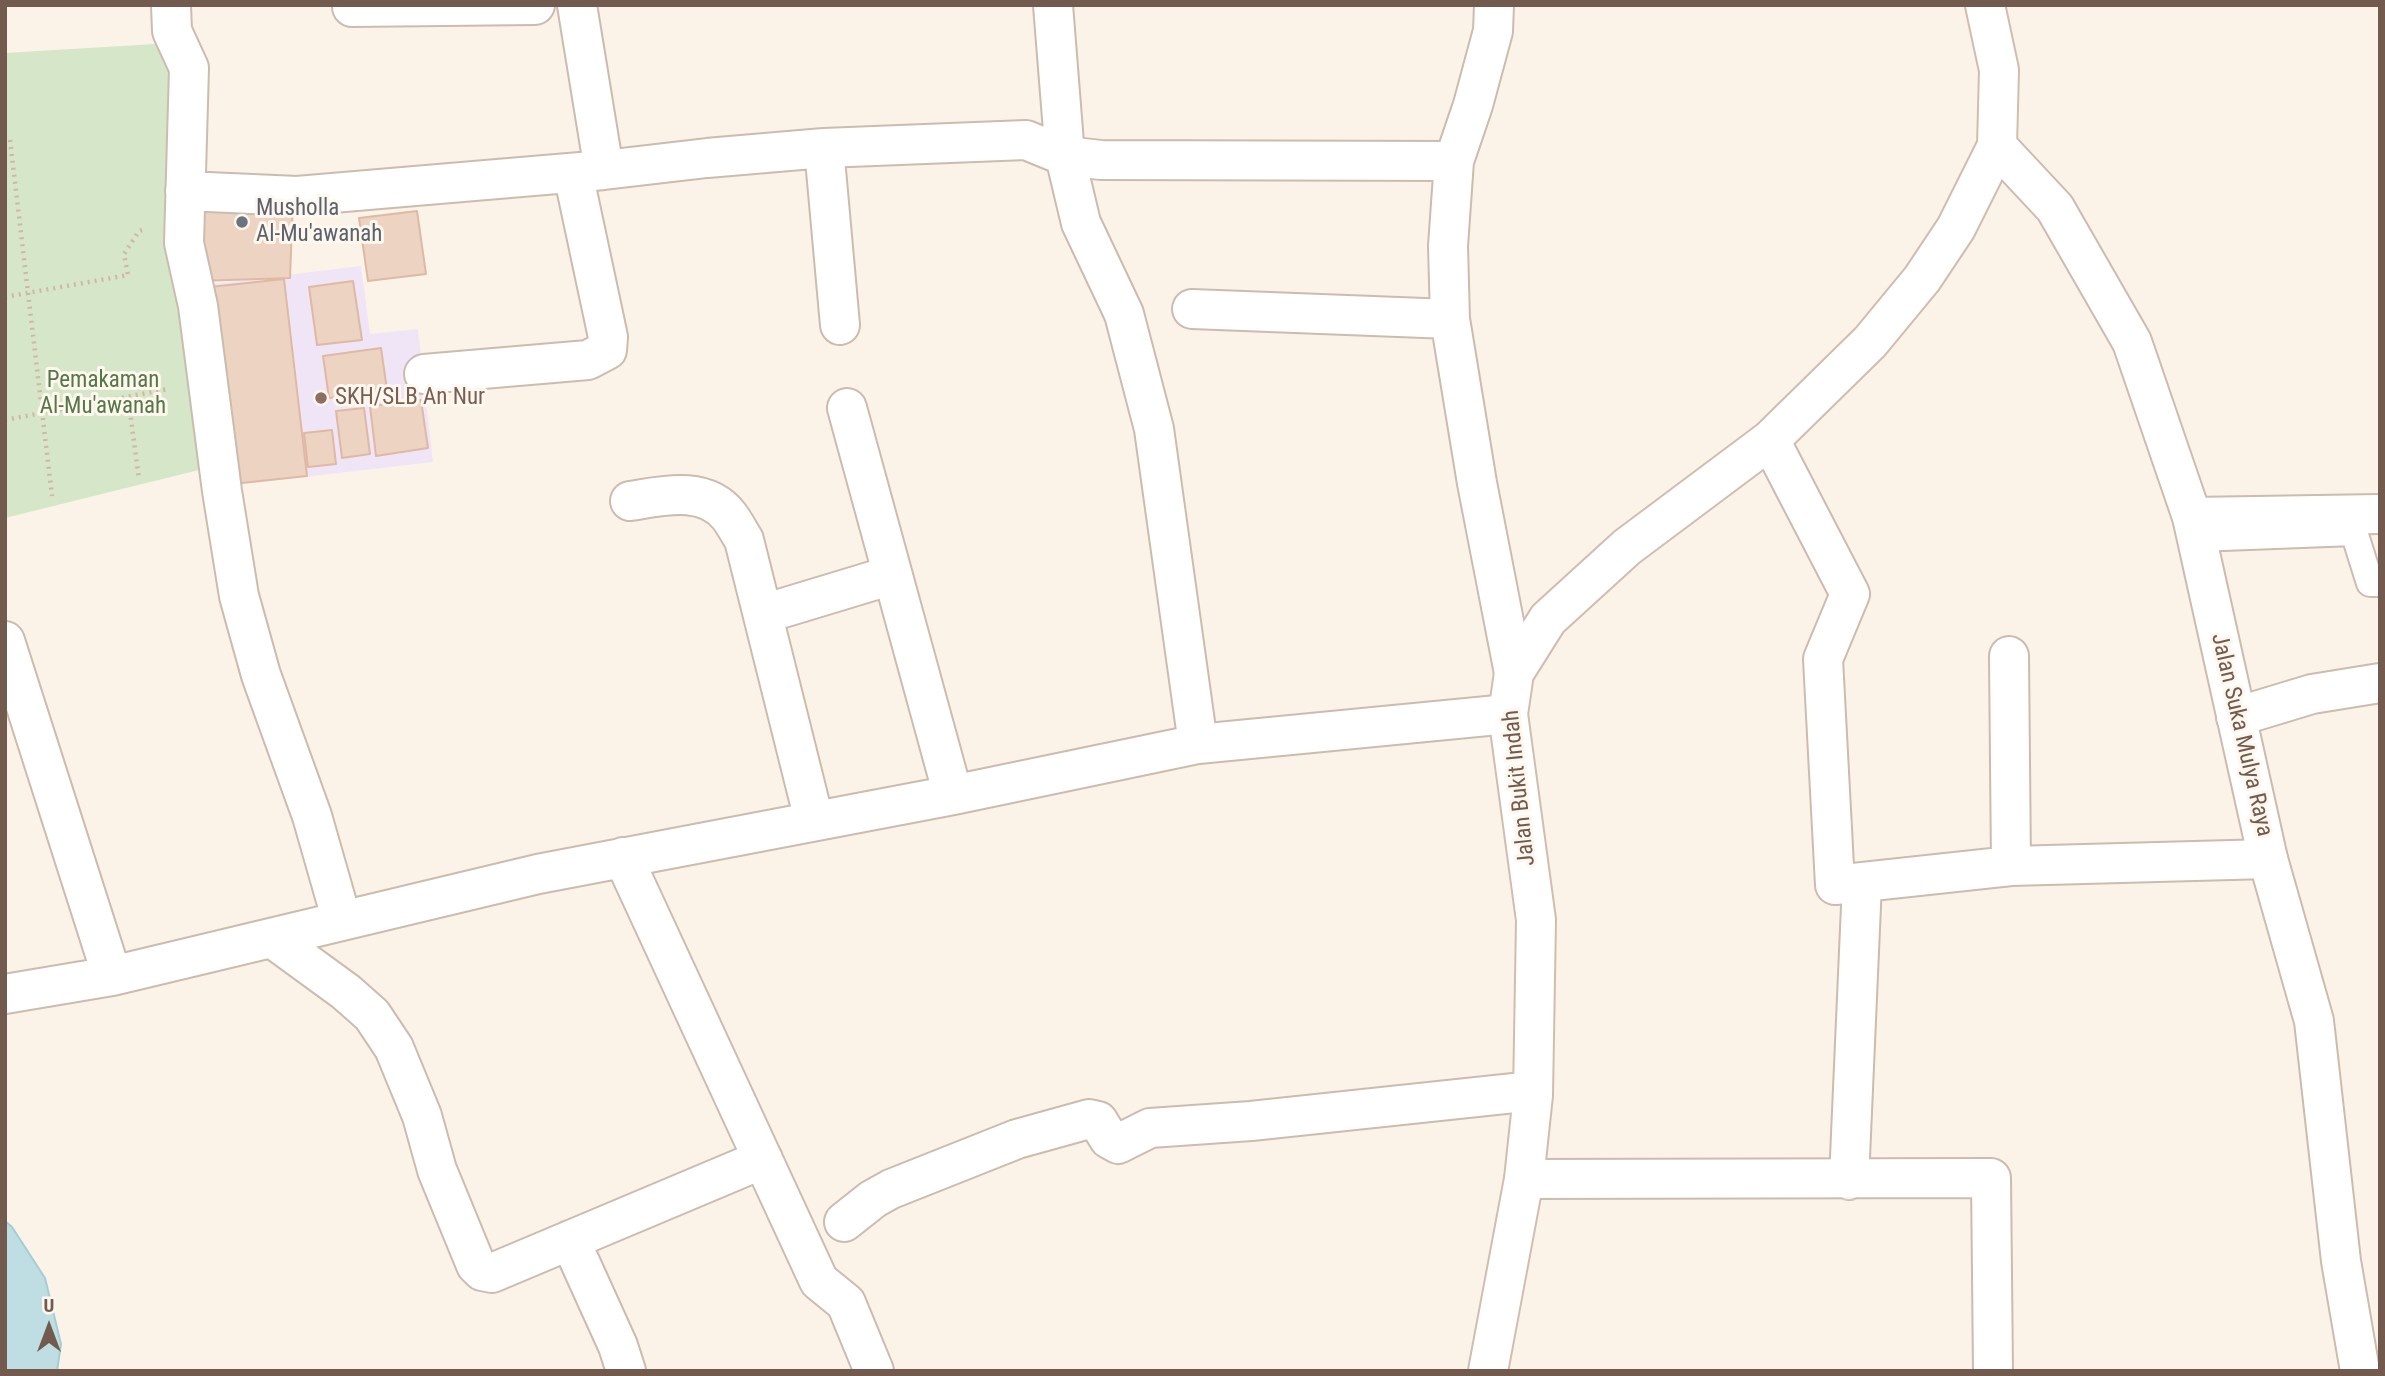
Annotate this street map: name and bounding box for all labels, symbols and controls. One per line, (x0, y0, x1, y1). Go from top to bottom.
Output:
place label: Musholla Al-Mu'awanah (256, 195, 382, 249)
marker: Musholla Al-Mu'awanah (234, 214, 250, 230)
park label: Pemakaman Al-Mu'awanah (40, 367, 166, 421)
place label: SKH/SLB An Nur (335, 384, 485, 412)
marker: SKH/SLB An Nur (313, 390, 329, 406)
street label: Jalan Suka Mulya Raya (2204, 631, 2278, 839)
street label: Jalan Bukit Indah (1498, 709, 1542, 867)
north arrow (14, 1292, 84, 1362)
text: U (44, 1294, 54, 1317)

